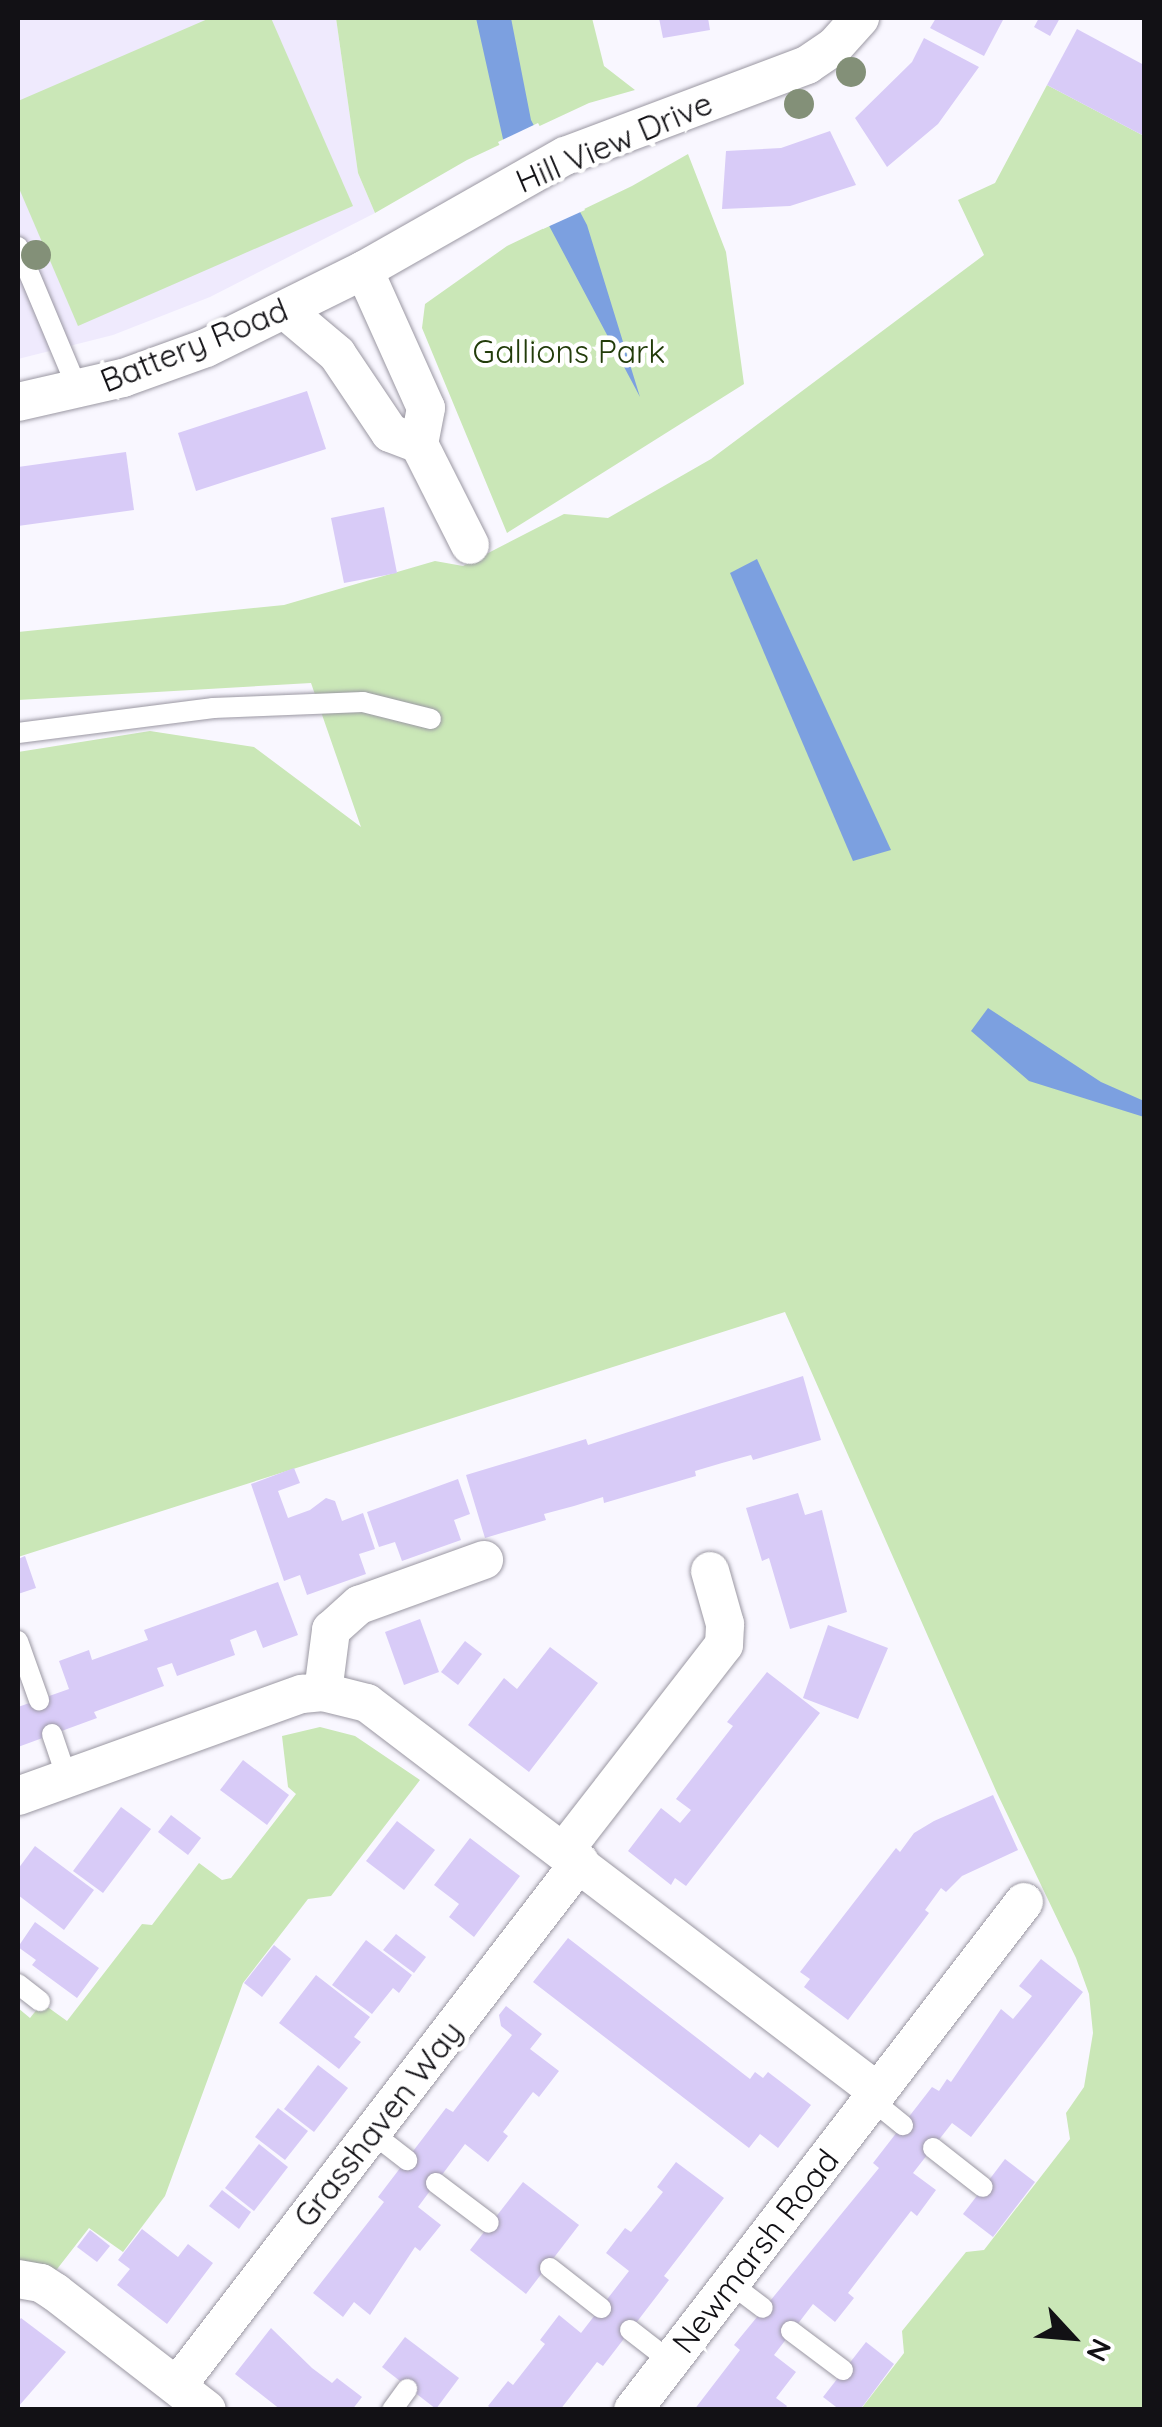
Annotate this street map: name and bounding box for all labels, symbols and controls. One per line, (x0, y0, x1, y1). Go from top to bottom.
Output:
street label: Hill View Drive (510, 83, 718, 201)
street label: Battery Road (95, 290, 293, 400)
park label: Gallions Park (473, 332, 665, 370)
street label: Grasshaven Way (286, 2013, 470, 2235)
street label: Newmarsh Road (664, 2142, 846, 2360)
north arrow (1022, 2287, 1122, 2387)
text: N (1079, 2333, 1120, 2367)

